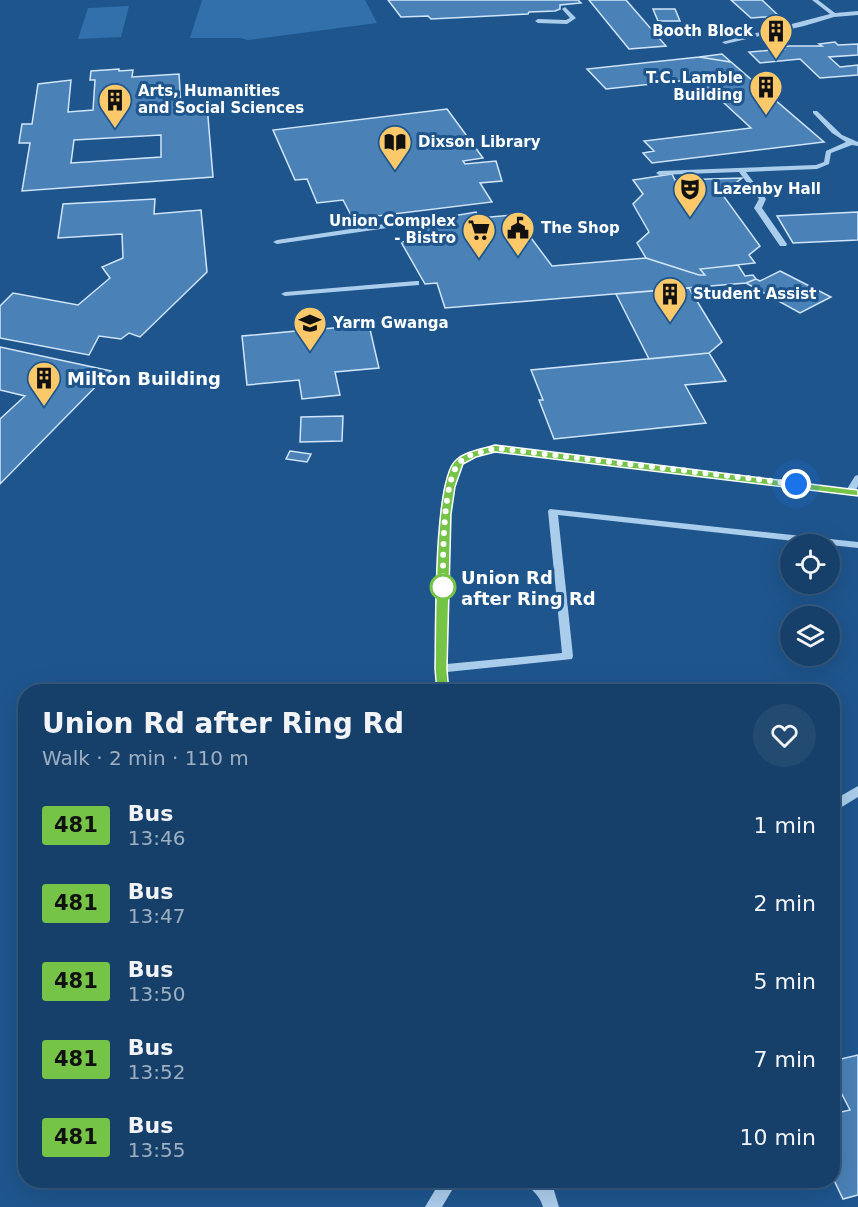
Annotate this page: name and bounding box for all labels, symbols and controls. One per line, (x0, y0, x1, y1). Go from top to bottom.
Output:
building icon: Booth Block (758, 13, 794, 60)
place label: Booth Block (652, 22, 754, 40)
place label: T.C. Lamble Building (646, 69, 743, 104)
building icon: T.C. Lamble Building (748, 69, 784, 116)
building icon: Arts, Humanities and Social Sciences (97, 82, 133, 129)
place label: Arts, Humanities and Social Sciences (138, 82, 304, 117)
library icon: Dixson Library (377, 124, 413, 171)
place label: Dixson Library (418, 133, 541, 151)
theatre icon: Lazenby Hall (672, 171, 708, 218)
place label: Lazenby Hall (713, 180, 821, 198)
public building icon: The Shop (500, 210, 536, 257)
place label: Union Complex - Bistro (329, 212, 456, 247)
supermarket icon: Union Complex - Bistro (461, 212, 497, 259)
place label: The Shop (541, 219, 620, 237)
building icon: Student Assist (652, 276, 688, 323)
place label: Student Assist (693, 285, 816, 303)
school or university icon: Yarm Gwanga (292, 305, 328, 352)
place label: Yarm Gwanga (332, 314, 449, 332)
building icon: Milton Building (26, 360, 62, 407)
place label: Milton Building (67, 368, 221, 389)
your location (781, 469, 811, 499)
map controls (780, 534, 840, 666)
button: locate (780, 534, 840, 594)
place label: Union Rd after Ring Rd (461, 567, 596, 609)
marker: Union Rd after Ring Rd (430, 574, 456, 600)
button: layers (780, 606, 840, 666)
button: heart (753, 704, 816, 767)
text: Union Rd after Ring Rd (42, 707, 404, 740)
text: Walk · 2 min · 110 m (42, 746, 249, 770)
text: Bus (128, 801, 173, 826)
text: 481 (54, 813, 98, 837)
text: 1 min (754, 813, 816, 838)
text: 13:46 (128, 826, 185, 850)
text: Bus (128, 879, 173, 904)
text: 481 (54, 891, 98, 915)
text: 2 min (754, 891, 816, 916)
text: 13:47 (128, 904, 185, 928)
text: Bus (128, 957, 173, 982)
text: 481 (54, 969, 98, 993)
text: 5 min (754, 969, 816, 994)
text: 13:50 (128, 982, 185, 1006)
text: Bus (128, 1035, 173, 1060)
text: 481 (54, 1047, 98, 1071)
text: 7 min (754, 1047, 816, 1072)
text: 13:52 (128, 1060, 185, 1084)
text: Bus (128, 1113, 173, 1138)
text: 481 (54, 1125, 98, 1149)
text: 10 min (740, 1125, 816, 1150)
text: 13:55 (128, 1138, 185, 1162)

